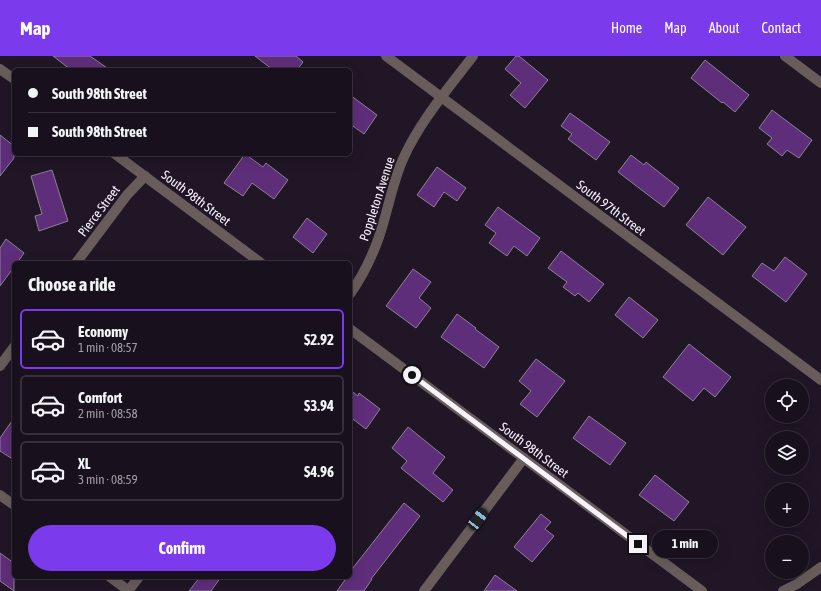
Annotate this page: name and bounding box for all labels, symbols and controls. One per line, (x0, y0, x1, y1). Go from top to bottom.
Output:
text: Map (20, 17, 51, 39)
text: Home (611, 20, 642, 36)
text: Map (664, 20, 687, 36)
text: About (709, 20, 740, 36)
text: Contact (762, 20, 801, 36)
text: South 98th Street (52, 85, 147, 102)
text: South 98th Street (52, 123, 147, 140)
street label: Poppleton Avenue (356, 155, 398, 243)
street label: South 98th Street (159, 167, 234, 229)
street label: South 97th Street (574, 177, 649, 239)
street label: Pierce Street (75, 182, 123, 239)
text: Choose a ride (28, 274, 116, 295)
icon: car (30, 321, 66, 357)
text: Economy (78, 323, 128, 340)
text: $2.92 (304, 331, 334, 348)
text: 1 min · 08:57 (78, 340, 138, 355)
route start (403, 366, 421, 384)
map controls (765, 379, 809, 579)
button: locate (765, 379, 809, 423)
icon: car (30, 387, 66, 423)
text: Comfort (78, 389, 122, 406)
text: $3.94 (304, 397, 334, 414)
text: 2 min · 08:58 (78, 406, 138, 421)
street label: South 98th Street (497, 419, 572, 481)
button: layers (765, 431, 809, 475)
icon: car (30, 453, 66, 489)
text: XL (78, 455, 91, 472)
text: $4.96 (304, 463, 334, 480)
text: 3 min · 08:59 (78, 472, 138, 487)
button: + (765, 483, 809, 527)
car (466, 506, 490, 532)
button: Confirm (28, 525, 336, 571)
callout: 1 min (652, 530, 718, 558)
route end (629, 535, 647, 553)
button: − (765, 535, 809, 579)
text: 1 min (672, 536, 698, 551)

